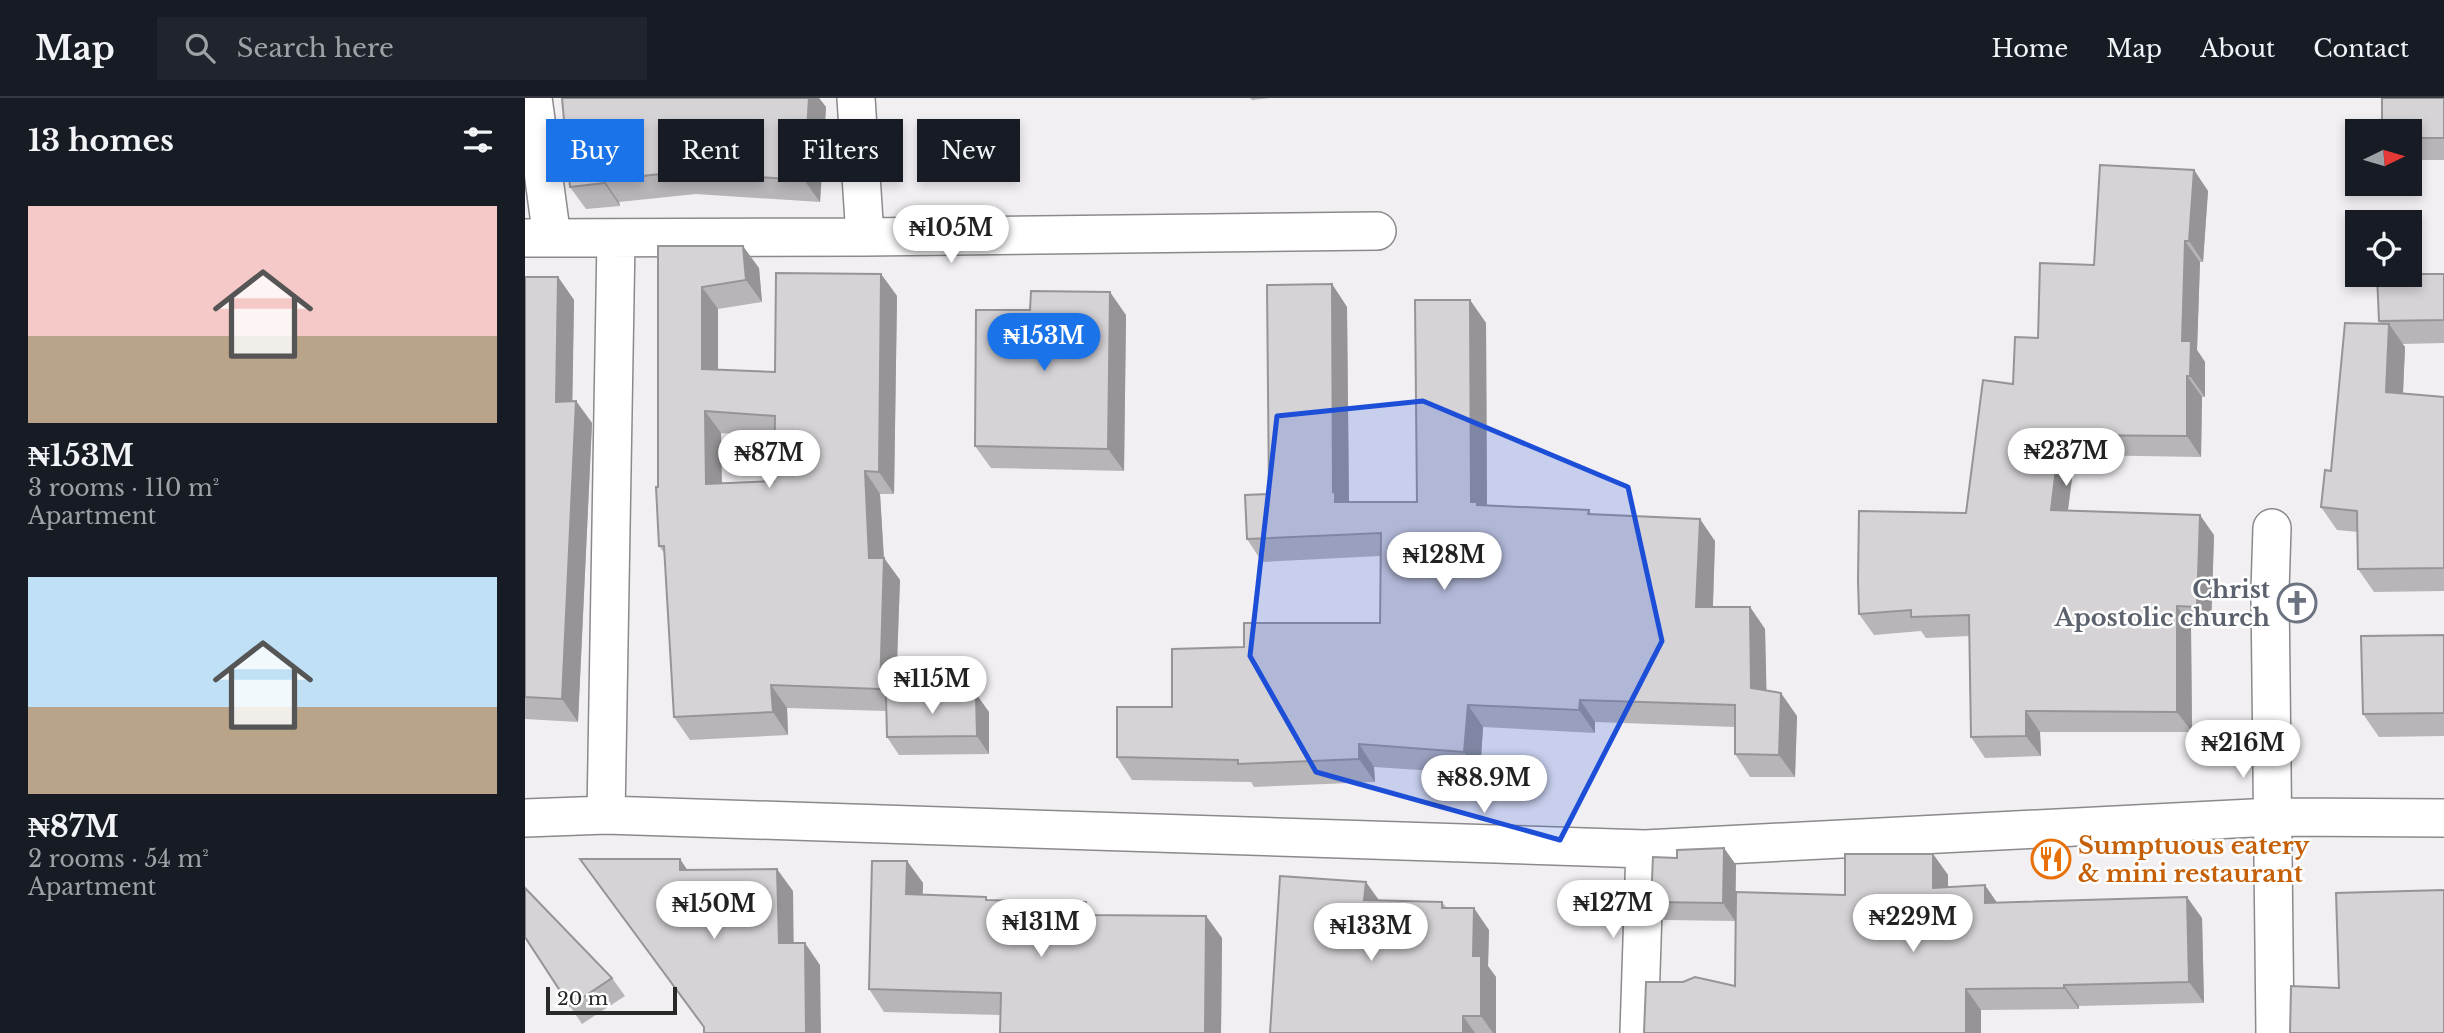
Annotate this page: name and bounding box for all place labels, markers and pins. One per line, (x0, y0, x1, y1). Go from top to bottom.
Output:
pin: ₦105M (902, 206, 1000, 265)
pin: ₦153M (995, 314, 1093, 373)
pin: ₦237M (2017, 428, 2115, 488)
pin: ₦87M (728, 430, 810, 490)
pin: ₦128M (1395, 532, 1493, 592)
place label: Christ Apostolic church (2054, 575, 2271, 632)
church icon: Christ Apostolic church (2276, 582, 2318, 624)
pin: ₦115M (883, 656, 981, 716)
pin: ₦216M (2194, 720, 2292, 780)
pin: ₦88.9M (1427, 756, 1541, 815)
place label: Sumptuous eatery & mini restaurant (2078, 831, 2310, 888)
restaurant icon: Sumptuous eatery & mini restaurant (2030, 838, 2072, 880)
pin: ₦127M (1564, 880, 1662, 940)
pin: ₦150M (665, 882, 763, 941)
pin: ₦229M (1864, 894, 1962, 954)
pin: ₦131M (992, 900, 1090, 959)
pin: ₦133M (1322, 904, 1420, 963)

